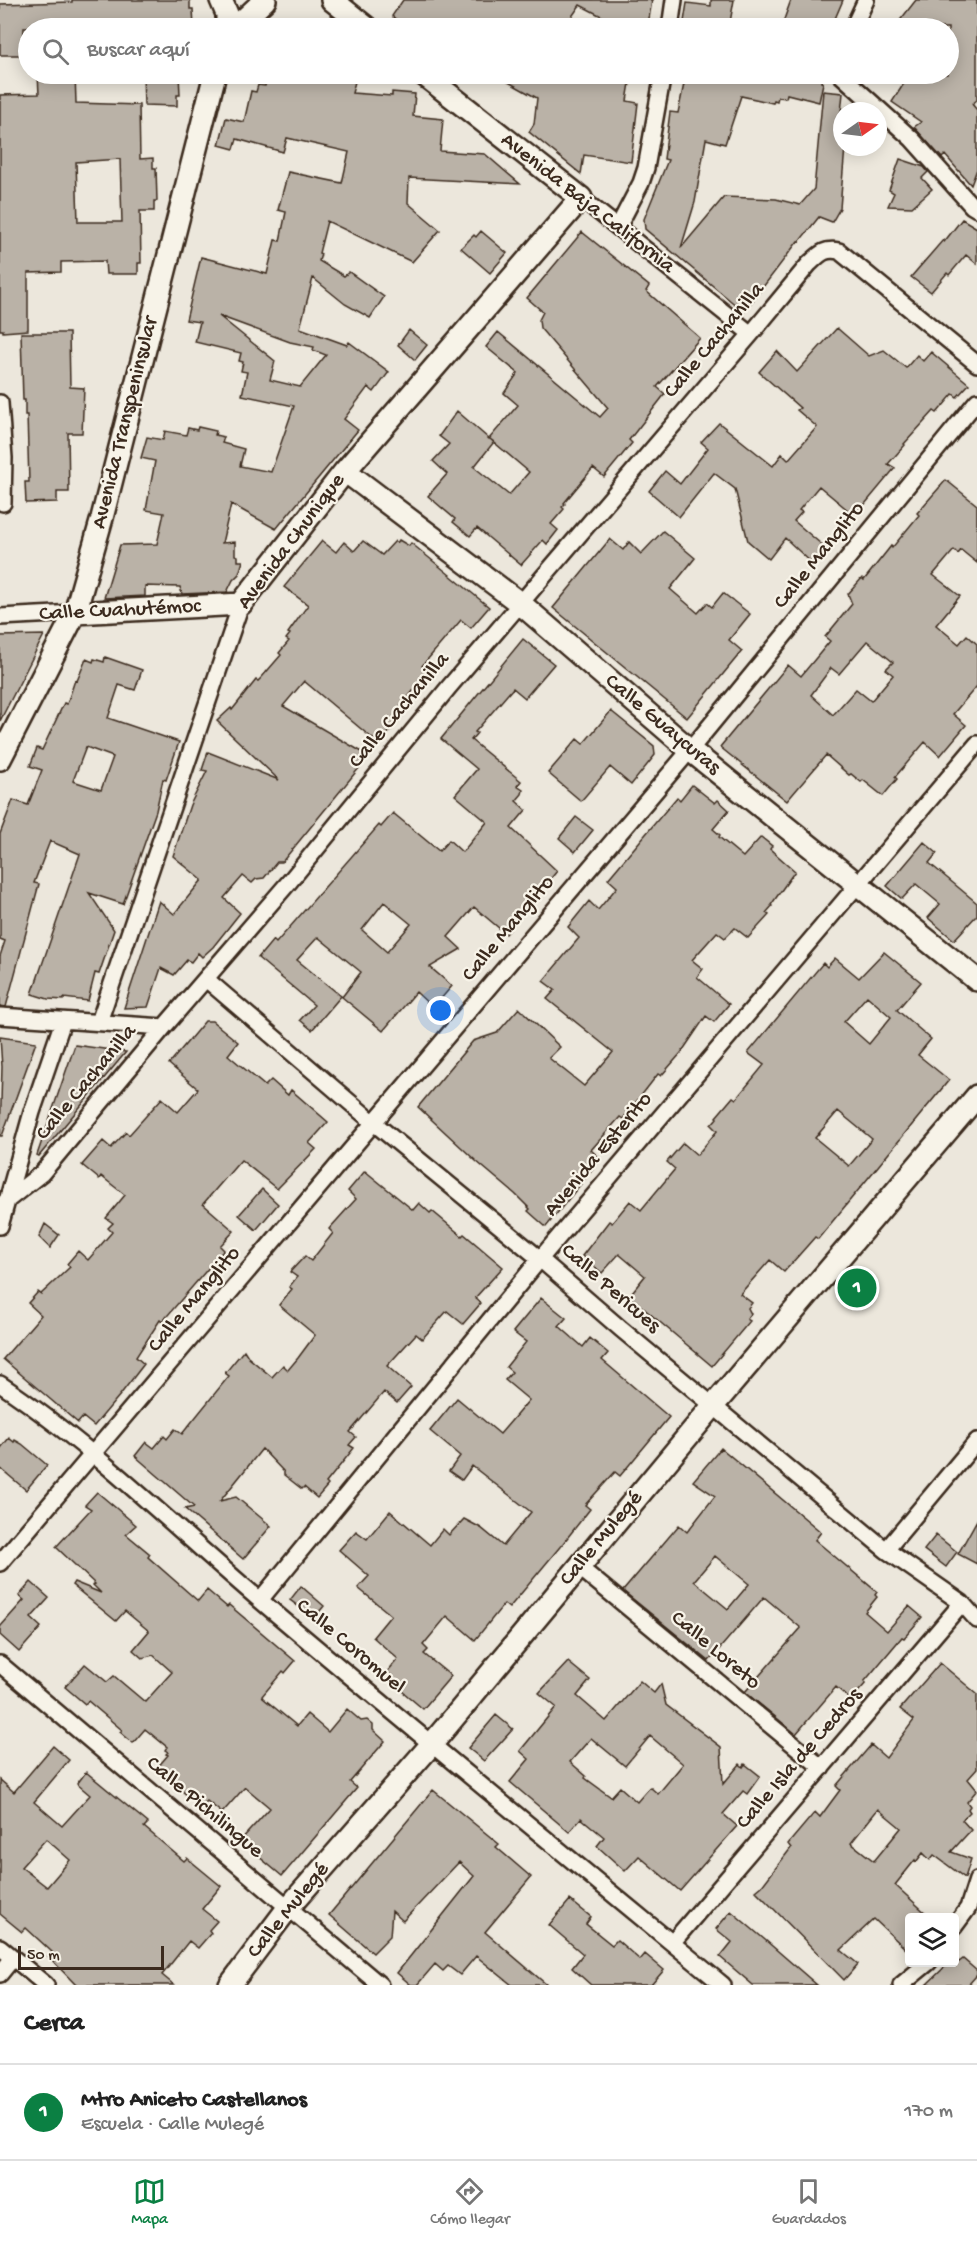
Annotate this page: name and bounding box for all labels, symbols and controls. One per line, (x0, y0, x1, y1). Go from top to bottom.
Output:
search box (18, 18, 959, 84)
icon: search (39, 35, 72, 68)
text: Buscar aquí (87, 38, 190, 64)
north arrow (833, 102, 887, 156)
street label: Avenida Baja California (495, 128, 680, 281)
street label: Calle Cachanilla (659, 277, 771, 404)
street label: Avenida Transpeninsular (87, 312, 165, 532)
street label: Avenida Chunique (232, 468, 352, 615)
street label: Calle Manglito (769, 497, 871, 615)
street label: Calle Cuahutémoc (39, 594, 203, 628)
street label: Calle Cachanilla (344, 647, 456, 774)
street label: Calle Guaycuras (599, 669, 726, 782)
street label: Calle Manglito (457, 871, 561, 987)
your location (426, 996, 455, 1025)
street label: Calle Cachanilla (31, 1019, 143, 1146)
street label: Avenida Esterito (539, 1087, 659, 1223)
street label: Calle Pericues (555, 1239, 666, 1340)
street label: Calle Manglito (143, 1242, 247, 1358)
pin: 1 (838, 1266, 876, 1310)
street label: Calle Mulegé (555, 1486, 650, 1592)
street label: Calle Coromuel (290, 1594, 410, 1700)
street label: Calle Loreto (665, 1606, 765, 1696)
street label: Calle Isla de Cedros (731, 1682, 869, 1835)
street label: Calle Pichilingue (140, 1751, 269, 1865)
street label: Calle Mulegé (242, 1857, 336, 1964)
map controls (905, 1913, 959, 1967)
button: layers (905, 1913, 959, 1967)
scale bar (18, 1943, 164, 1970)
text: 50 m (27, 1947, 60, 1966)
text: Cerca (24, 2009, 84, 2040)
text: Mtro Aniceto Castellanos (81, 2088, 307, 2114)
text: 1 (39, 2101, 48, 2124)
text: 170 m (904, 2101, 953, 2124)
text: Escuela · Calle Mulegé (81, 2114, 264, 2137)
tab: Mapa (131, 2175, 168, 2230)
tab: Cómo llegar (430, 2175, 510, 2230)
tab: Guardados (772, 2175, 846, 2230)

